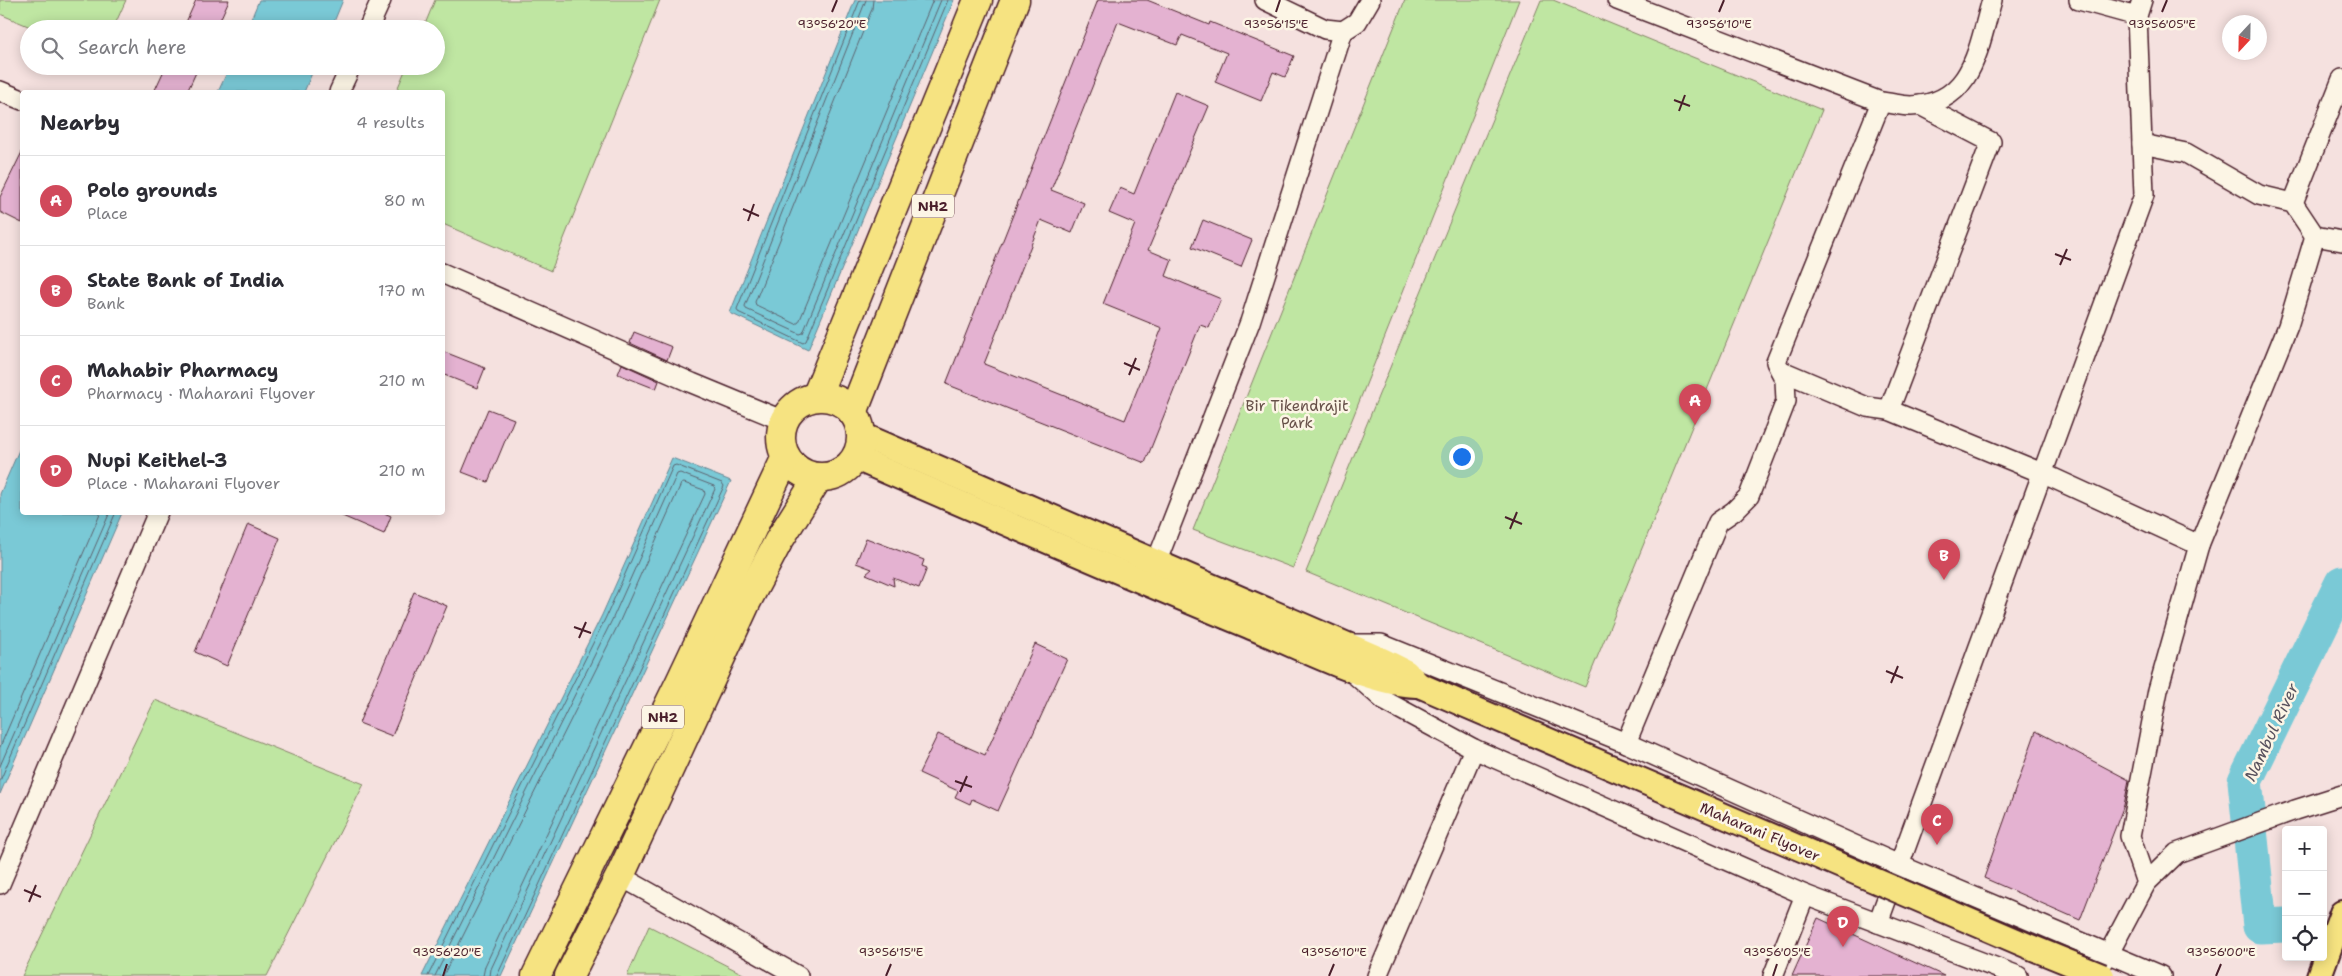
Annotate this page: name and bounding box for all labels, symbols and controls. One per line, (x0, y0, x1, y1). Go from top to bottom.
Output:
north arrow (2222, 15, 2267, 60)
text: 93°56'20"E (798, 16, 866, 32)
text: 93°56'15"E (1244, 16, 1308, 32)
text: 93°56'10"E (1686, 16, 1752, 32)
text: 93°56'05"E (2128, 16, 2196, 32)
search box (20, 20, 445, 75)
icon: search (38, 34, 66, 62)
text: Search here (78, 35, 187, 60)
text: Nearby (40, 109, 120, 137)
text: 4 results (356, 112, 425, 133)
text: Polo grounds (87, 178, 217, 203)
text: A (50, 190, 62, 211)
text: 80 m (384, 190, 425, 211)
road number: NH2 (912, 195, 954, 218)
text: Place (87, 203, 128, 224)
text: State Bank of India (87, 268, 284, 293)
text: B (51, 280, 61, 301)
text: 170 m (378, 280, 425, 301)
text: Bank (87, 293, 125, 314)
text: Mahabir Pharmacy (87, 358, 278, 383)
text: C (51, 370, 61, 391)
text: 210 m (378, 370, 425, 391)
text: Pharmacy · Maharani Flyover (87, 383, 316, 404)
pin: A (1679, 384, 1711, 425)
park label: Bir Tikendrajit Park (1246, 396, 1348, 433)
your location (1449, 444, 1475, 470)
text: Nupi Keithel-3 (87, 448, 227, 473)
text: D (50, 460, 62, 481)
text: 210 m (378, 460, 425, 481)
text: Place · Maharani Flyover (87, 473, 280, 494)
pin: B (1928, 539, 1960, 580)
water label: Nambul River (2240, 679, 2304, 785)
road number: NH2 (642, 706, 684, 729)
street label: Maharani Flyover (1697, 798, 1823, 866)
pin: C (1921, 804, 1953, 845)
map controls (2282, 826, 2327, 961)
button: + (2282, 826, 2327, 871)
button: − (2282, 871, 2327, 916)
pin: D (1827, 906, 1859, 947)
button: locate (2282, 916, 2327, 961)
text: 93°56'20"E (413, 944, 481, 960)
text: 93°56'15"E (859, 944, 923, 960)
text: 93°56'10"E (1301, 944, 1367, 960)
text: 93°56'05"E (1743, 944, 1811, 960)
text: 93°56'00"E (2186, 944, 2256, 960)

